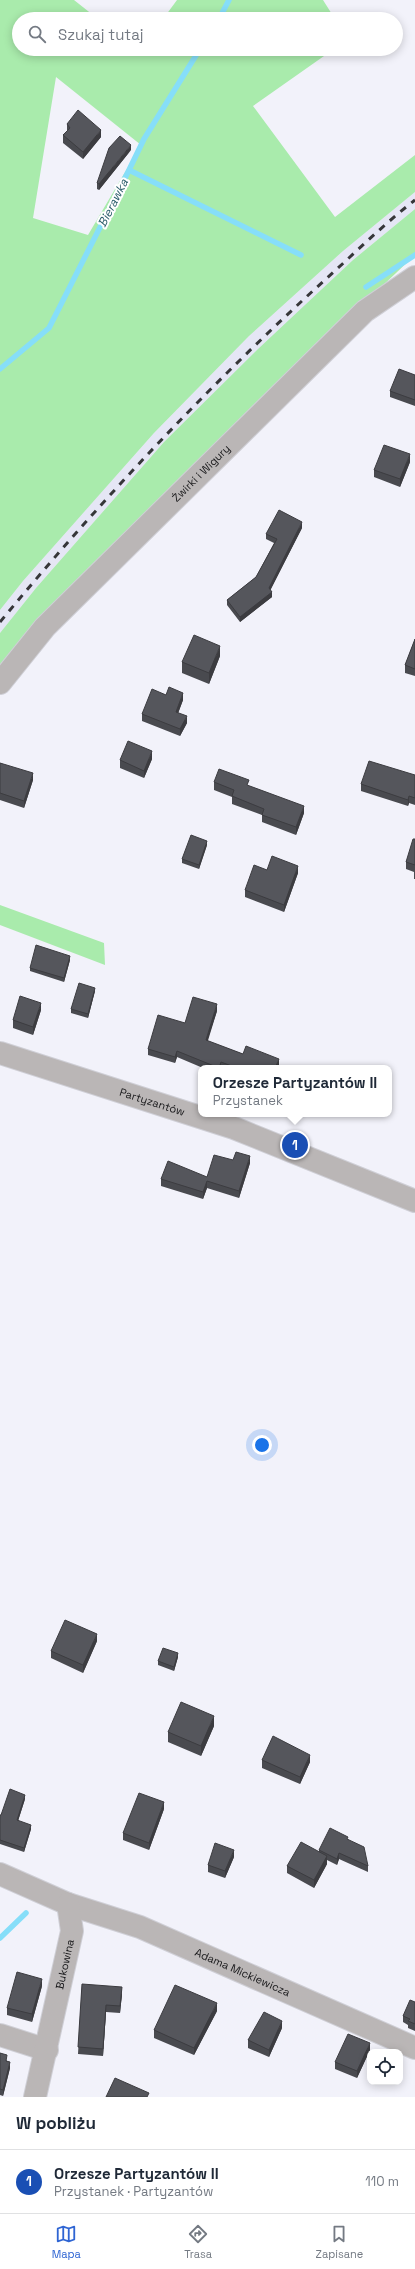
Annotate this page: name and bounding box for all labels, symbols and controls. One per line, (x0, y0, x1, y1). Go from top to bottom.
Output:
search box (12, 12, 403, 56)
icon: search (26, 23, 48, 45)
text: Szukaj tutaj (58, 25, 144, 44)
water label: Bierawka (94, 176, 132, 230)
street label: Żwirki i Wigury (169, 441, 233, 505)
popup (198, 1065, 392, 1117)
text: Orzesze Partyzantów II (213, 1073, 377, 1092)
street label: Partyzantów (118, 1085, 187, 1119)
text: Przystanek (213, 1092, 283, 1109)
pin: 1 (282, 1130, 308, 1160)
your location (252, 1435, 272, 1455)
street label: Bukowina (52, 1937, 77, 1991)
street label: Adama Mickiewicza (193, 1945, 293, 2000)
map controls (367, 2049, 403, 2085)
button: locate (367, 2049, 403, 2085)
text: W pobliżu (16, 2112, 96, 2134)
text: Orzesze Partyzantów II (54, 2164, 219, 2183)
text: 1 (26, 2173, 32, 2190)
text: 110 m (365, 2173, 399, 2190)
text: Przystanek · Partyzantów (54, 2183, 213, 2200)
tab: Mapa (52, 2223, 81, 2261)
tab: Trasa (184, 2223, 212, 2261)
tab: Zapisane (316, 2223, 363, 2261)

